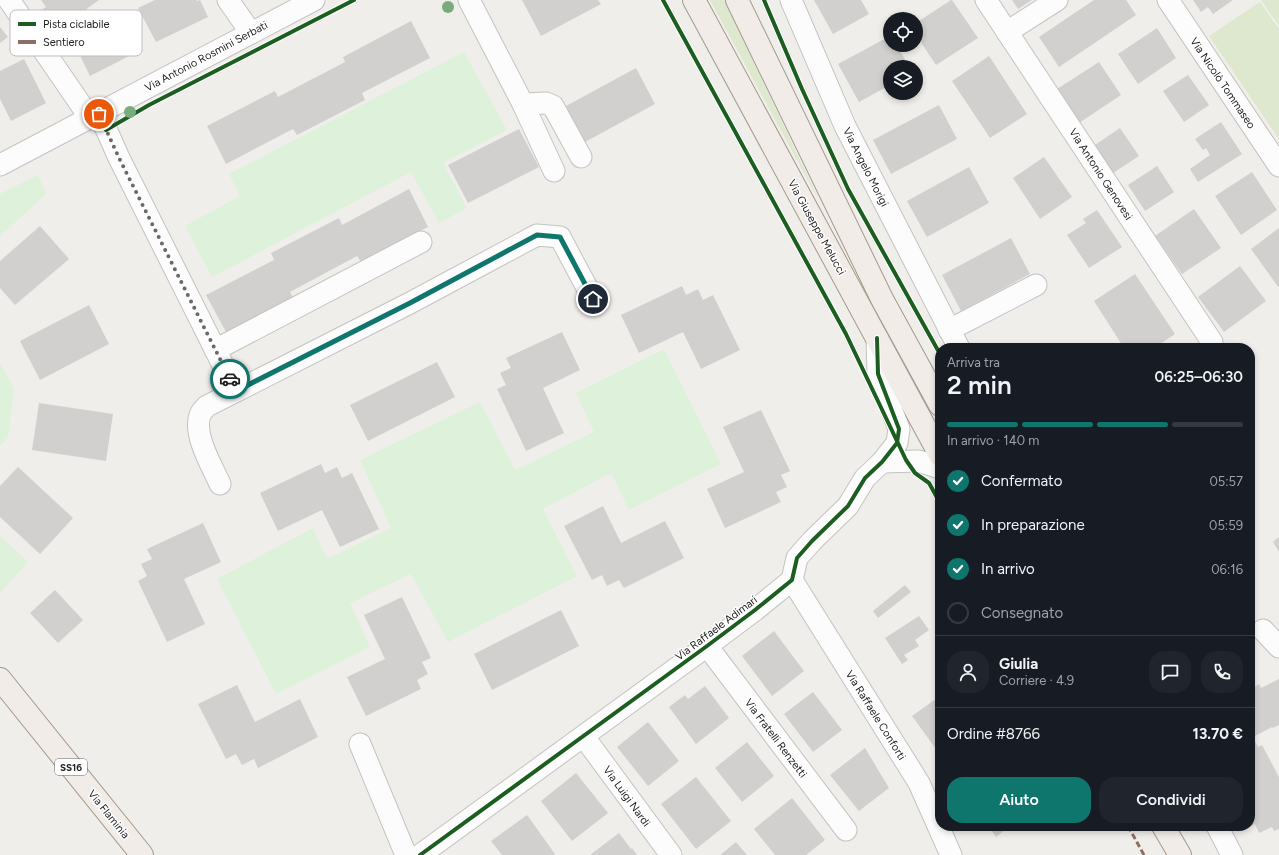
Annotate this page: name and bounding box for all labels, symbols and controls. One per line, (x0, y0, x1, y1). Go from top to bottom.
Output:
legend (10, 10, 142, 56)
map controls (883, 12, 923, 100)
button: locate (883, 12, 923, 52)
text: Pista ciclabile (43, 18, 109, 31)
street label: Via Antonio Rosmini Serbati (143, 18, 270, 94)
street label: Via Nicolò Tommaseo (1187, 35, 1258, 131)
text: Sentiero (43, 36, 85, 49)
button: layers (883, 60, 923, 100)
pin (82, 97, 116, 131)
icon: bag (88, 103, 110, 125)
street label: Via Angelo Morigi (840, 125, 891, 209)
street label: Via Antonio Genovesi (1066, 126, 1135, 222)
street label: Via Giuseppe Melucci (785, 177, 848, 277)
pin (576, 282, 610, 316)
icon: home (582, 288, 604, 310)
text: Arriva tra (947, 355, 1000, 370)
courier (210, 359, 250, 399)
icon: car (219, 368, 241, 390)
text: 06:25–06:30 (1155, 368, 1243, 386)
text: 2 min (947, 369, 1012, 401)
text: In arrivo · 140 m (947, 433, 1039, 448)
icon: check (947, 470, 969, 492)
text: Confermato (981, 472, 1062, 490)
text: 05:57 (1209, 474, 1243, 489)
icon: check (947, 514, 969, 536)
text: In preparazione (981, 516, 1085, 534)
text: 05:59 (1209, 518, 1243, 533)
icon: check (947, 558, 969, 580)
text: In arrivo (981, 560, 1035, 578)
text: 06:16 (1211, 562, 1243, 577)
street label: Via Raffaele Adimari (673, 593, 760, 664)
text: Consegnato (981, 604, 1063, 622)
button: person (947, 651, 989, 693)
button: chat (1149, 651, 1191, 693)
button: phone (1201, 651, 1243, 693)
text: Giulia (999, 655, 1038, 673)
street label: Via Raffaele Conforti (843, 668, 908, 762)
text: Corriere · 4.9 (999, 673, 1074, 688)
street label: Via Fratelli Renzetti (742, 696, 809, 780)
text: Ordine #8766 (947, 725, 1040, 743)
text: 13.70 € (1193, 725, 1243, 743)
road number: SS16 (55, 759, 87, 775)
street label: Via Luigi Nardi (600, 764, 653, 829)
button: Aiuto (947, 777, 1091, 823)
button: Condividi (1099, 777, 1243, 823)
street label: Via Flaminia (85, 787, 132, 841)

